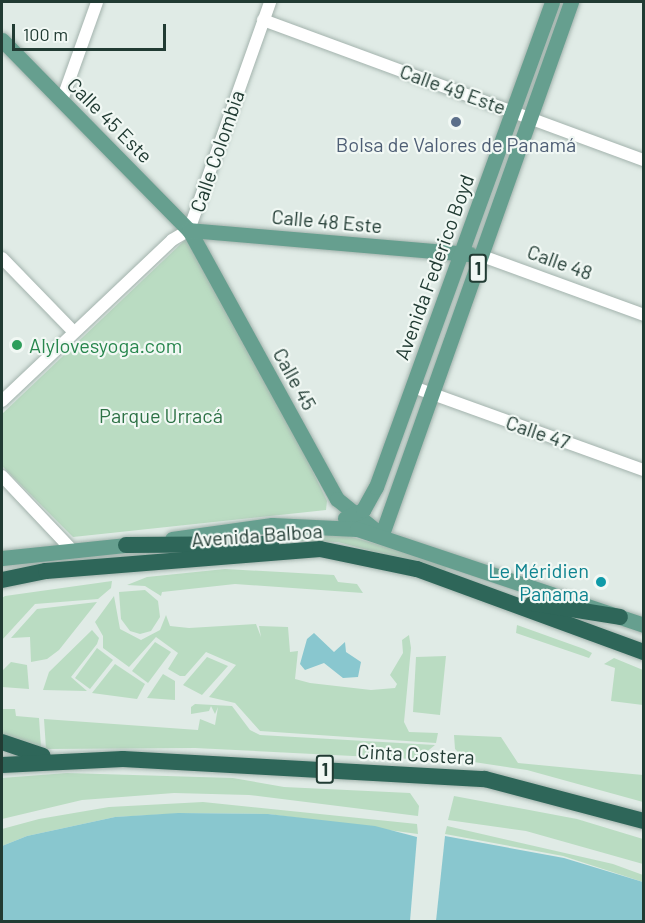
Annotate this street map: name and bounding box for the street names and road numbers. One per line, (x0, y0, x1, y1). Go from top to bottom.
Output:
street label: Calle 49 Este (397, 59, 509, 119)
street label: Calle 45 Este (62, 72, 158, 168)
street label: Calle Colombia (185, 87, 249, 215)
street label: Avenida Federico Boyd (389, 171, 479, 363)
street label: Calle 48 Este (271, 204, 383, 238)
street label: Calle 48 (524, 239, 596, 285)
road number: 1 (468, 253, 488, 283)
street label: Calle 45 (268, 344, 322, 414)
street label: Calle 47 (503, 410, 573, 454)
street label: Avenida Balboa (191, 518, 323, 552)
street label: Cinta Costera (357, 739, 475, 769)
road number: 1 (314, 754, 336, 784)

